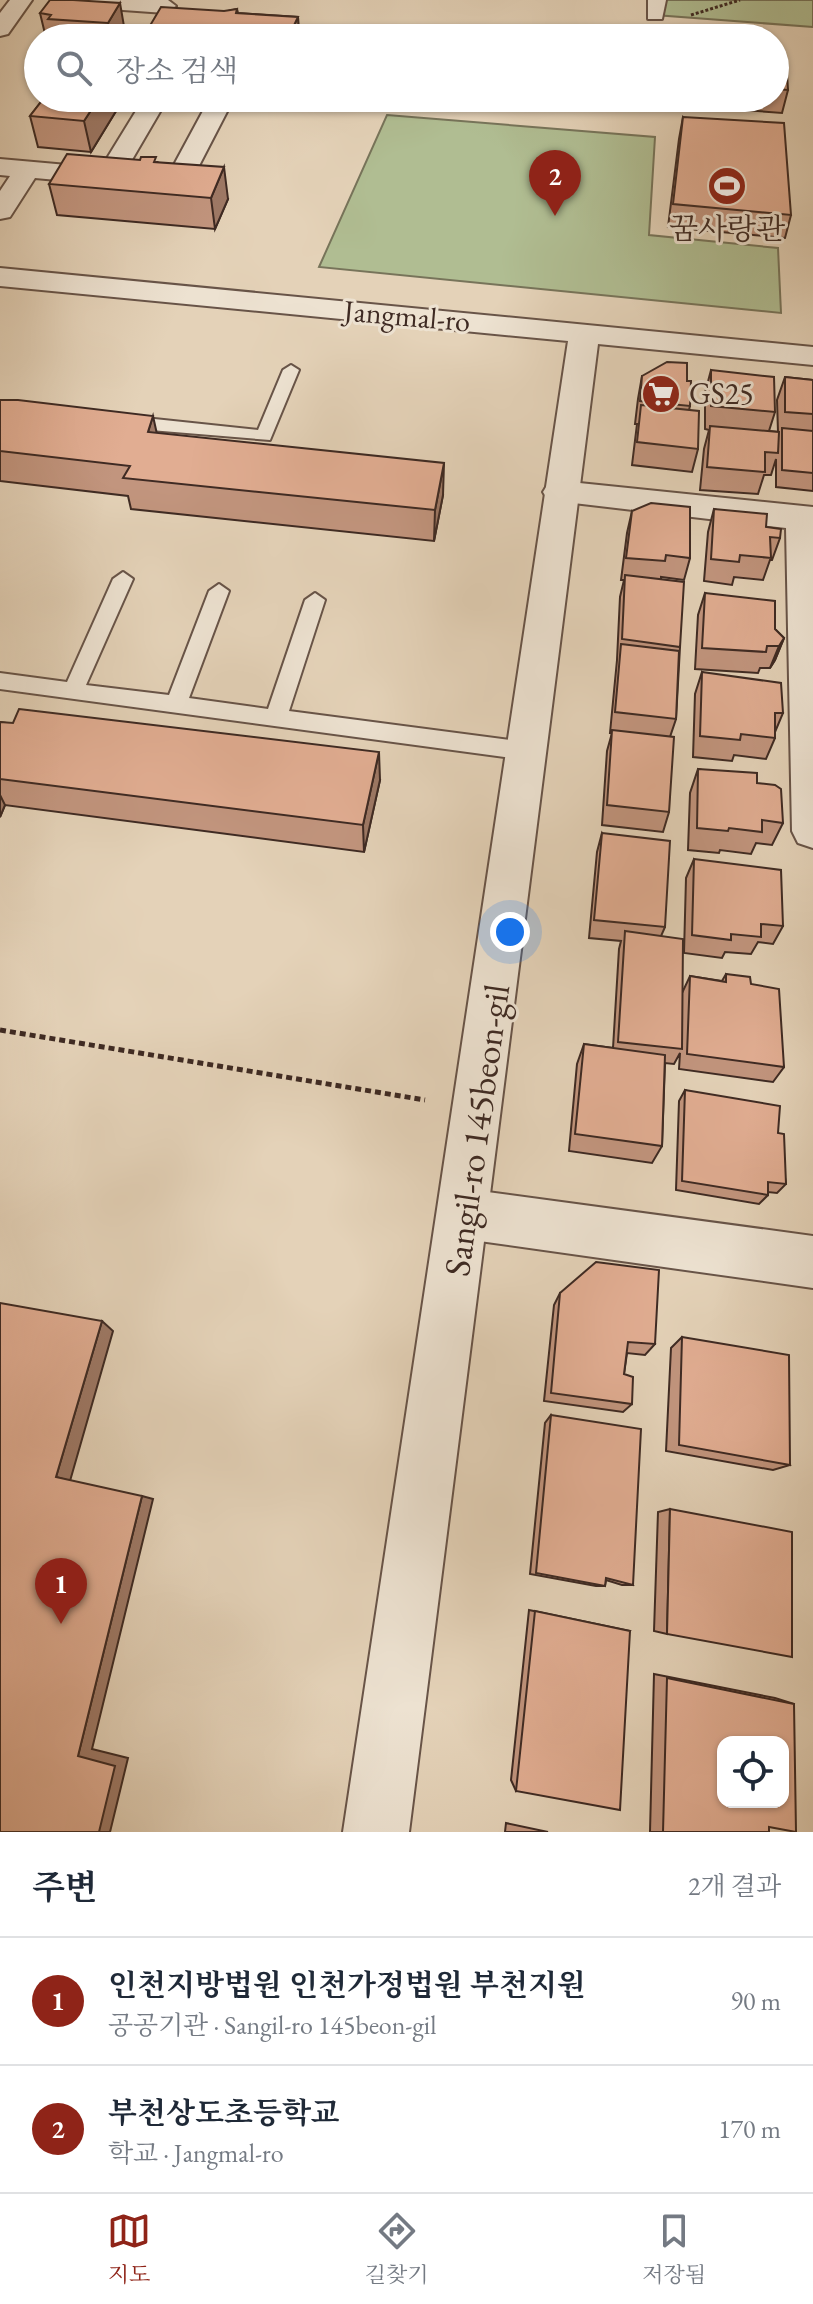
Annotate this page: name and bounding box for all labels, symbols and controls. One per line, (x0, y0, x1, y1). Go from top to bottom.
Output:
search box (24, 24, 789, 112)
icon: search (52, 46, 96, 90)
text: 장소 검색 (116, 51, 238, 90)
pin: 2 (529, 150, 581, 216)
sports icon: 꿈사랑관 (706, 165, 748, 207)
place label: 꿈사랑관 (669, 209, 786, 248)
street label: Jangmal-ro (339, 290, 472, 340)
supermarket icon: GS25 (640, 373, 682, 415)
place label: GS25 (689, 374, 754, 413)
your location (490, 912, 530, 952)
street label: Sangil-ro 145beon-gil (433, 981, 520, 1279)
pin: 1 (35, 1558, 87, 1624)
map controls (717, 1736, 789, 1808)
button: locate (717, 1736, 789, 1808)
text: 주변 (32, 1865, 98, 1909)
text: 2개 결과 (688, 1869, 781, 1903)
text: 인천지방법원 인천가정법원 부천지원 (108, 1965, 586, 2004)
text: 1 (51, 1984, 65, 2018)
text: 90 m (731, 1984, 781, 2018)
text: 공공기관 · Sangil-ro 145beon-gil (108, 2008, 436, 2042)
text: 부천상도초등학교 (108, 2093, 340, 2132)
text: 2 (51, 2112, 65, 2146)
text: 170 m (718, 2112, 781, 2146)
text: 학교 · Jangmal-ro (108, 2136, 284, 2170)
tab: 지도 (107, 2209, 151, 2289)
tab: 길찾기 (365, 2209, 428, 2289)
tab: 저장됨 (642, 2209, 706, 2289)

